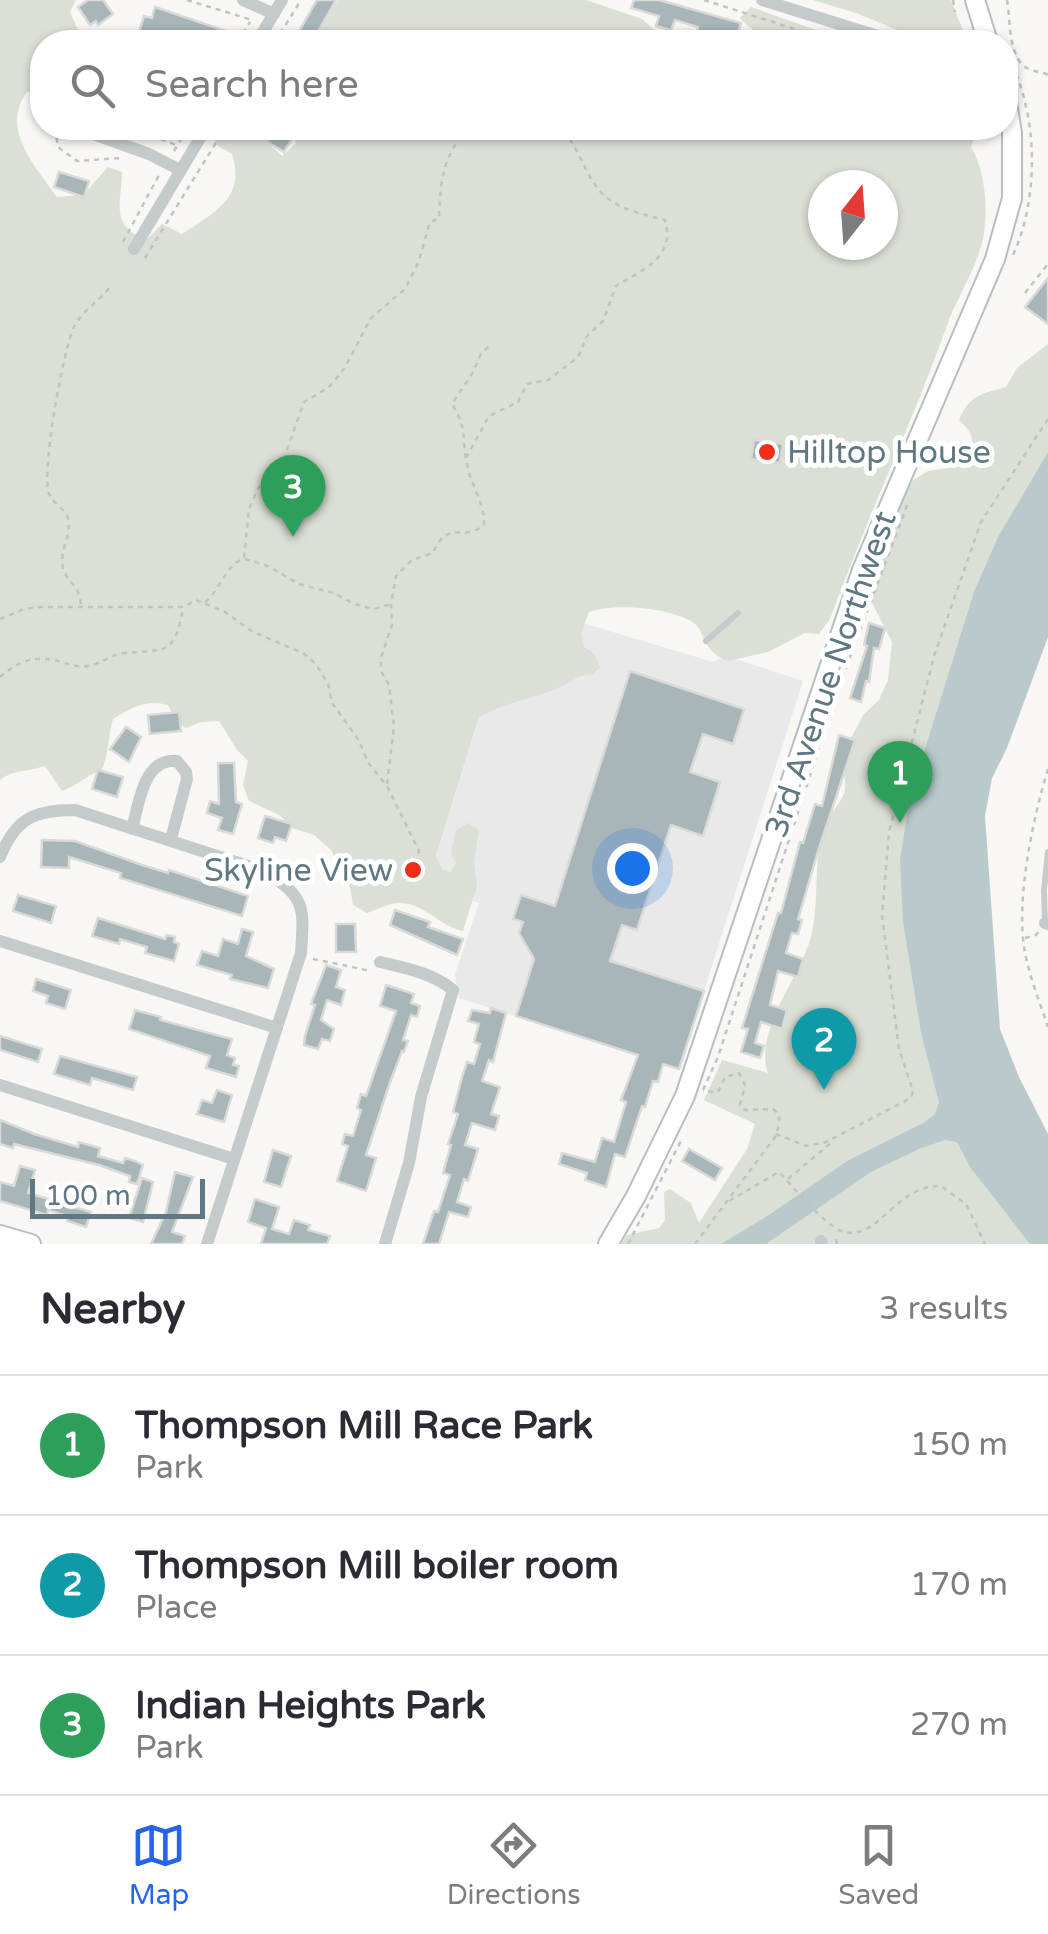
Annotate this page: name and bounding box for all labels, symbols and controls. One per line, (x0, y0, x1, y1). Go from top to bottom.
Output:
search box (30, 30, 1018, 140)
icon: search (65, 58, 120, 113)
text: Search here (145, 62, 359, 108)
north arrow (808, 170, 898, 260)
place label: Hilltop House (787, 434, 991, 472)
marker: Hilltop House (756, 441, 778, 463)
pin: 3 (260, 454, 326, 537)
street label: 3rd Avenue Northwest (757, 506, 905, 842)
pin: 1 (868, 740, 932, 823)
your location (607, 843, 658, 894)
place label: Skyline View (204, 852, 393, 890)
marker: Skyline View (402, 859, 424, 881)
pin: 2 (792, 1008, 856, 1090)
scale bar (30, 1174, 205, 1218)
text: 100 m (45, 1179, 131, 1213)
text: Nearby (40, 1284, 185, 1335)
text: 3 results (879, 1290, 1008, 1328)
text: Thompson Mill Race Park (135, 1403, 593, 1449)
text: 1 (62, 1426, 83, 1464)
text: 150 m (910, 1426, 1008, 1464)
text: Park (135, 1449, 203, 1487)
text: Thompson Mill boiler room (135, 1543, 619, 1589)
text: 2 (62, 1566, 83, 1604)
text: 170 m (910, 1566, 1008, 1604)
text: Place (135, 1589, 217, 1627)
text: Indian Heights Park (135, 1683, 486, 1729)
text: 3 (62, 1706, 83, 1744)
text: 270 m (910, 1706, 1008, 1744)
text: Park (135, 1729, 203, 1767)
tab: Map (129, 1818, 189, 1912)
tab: Directions (447, 1818, 581, 1912)
tab: Saved (838, 1818, 919, 1912)

